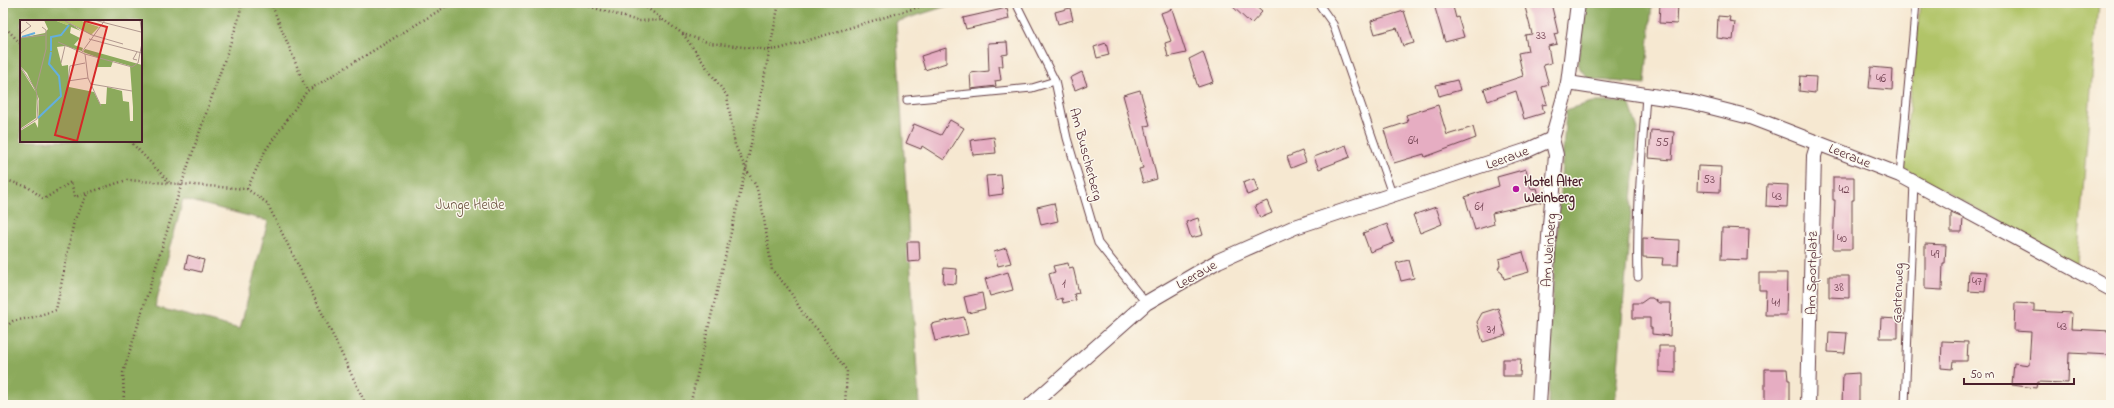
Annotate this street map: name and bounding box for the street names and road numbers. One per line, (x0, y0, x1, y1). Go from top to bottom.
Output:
street label: Am Buscherberg (1062, 106, 1108, 203)
street label: Leeraue (1825, 138, 1874, 175)
street label: Leeraue (1483, 141, 1532, 176)
street label: Am Weinberg (1536, 213, 1564, 288)
street label: Am Sportplatz (1801, 231, 1824, 315)
street label: Leeraue (1173, 255, 1222, 295)
street label: Gartenweg (1887, 263, 1911, 324)

